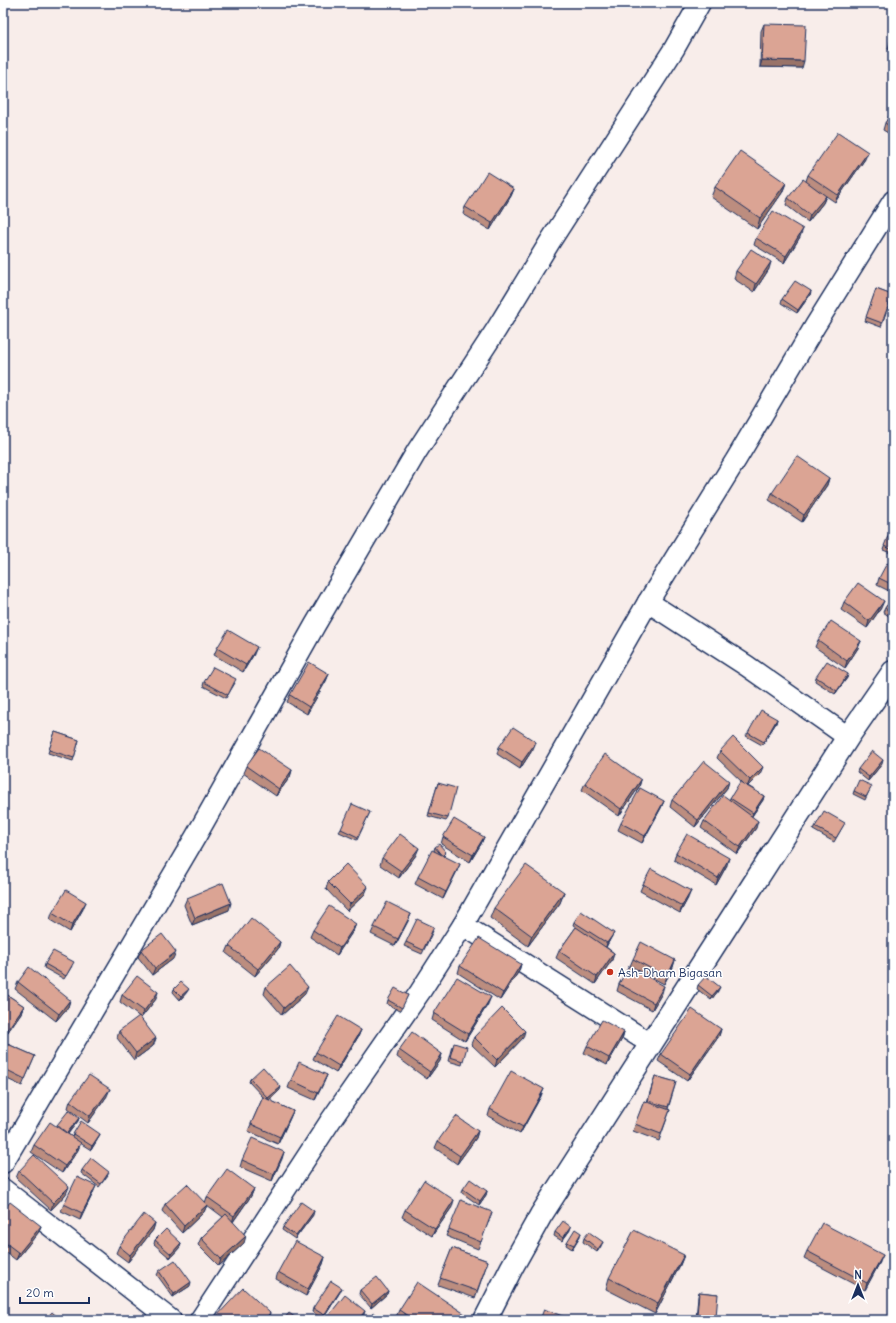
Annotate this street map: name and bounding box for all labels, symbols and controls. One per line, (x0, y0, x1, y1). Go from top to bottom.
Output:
place label: Ash-Dham Bigasan (618, 965, 722, 980)
marker: Ash-Dham Bigasan (605, 967, 615, 977)
north arrow (838, 1265, 878, 1305)
text: N (854, 1268, 862, 1282)
scale bar (20, 1279, 89, 1305)
text: 20 m (26, 1285, 54, 1300)

